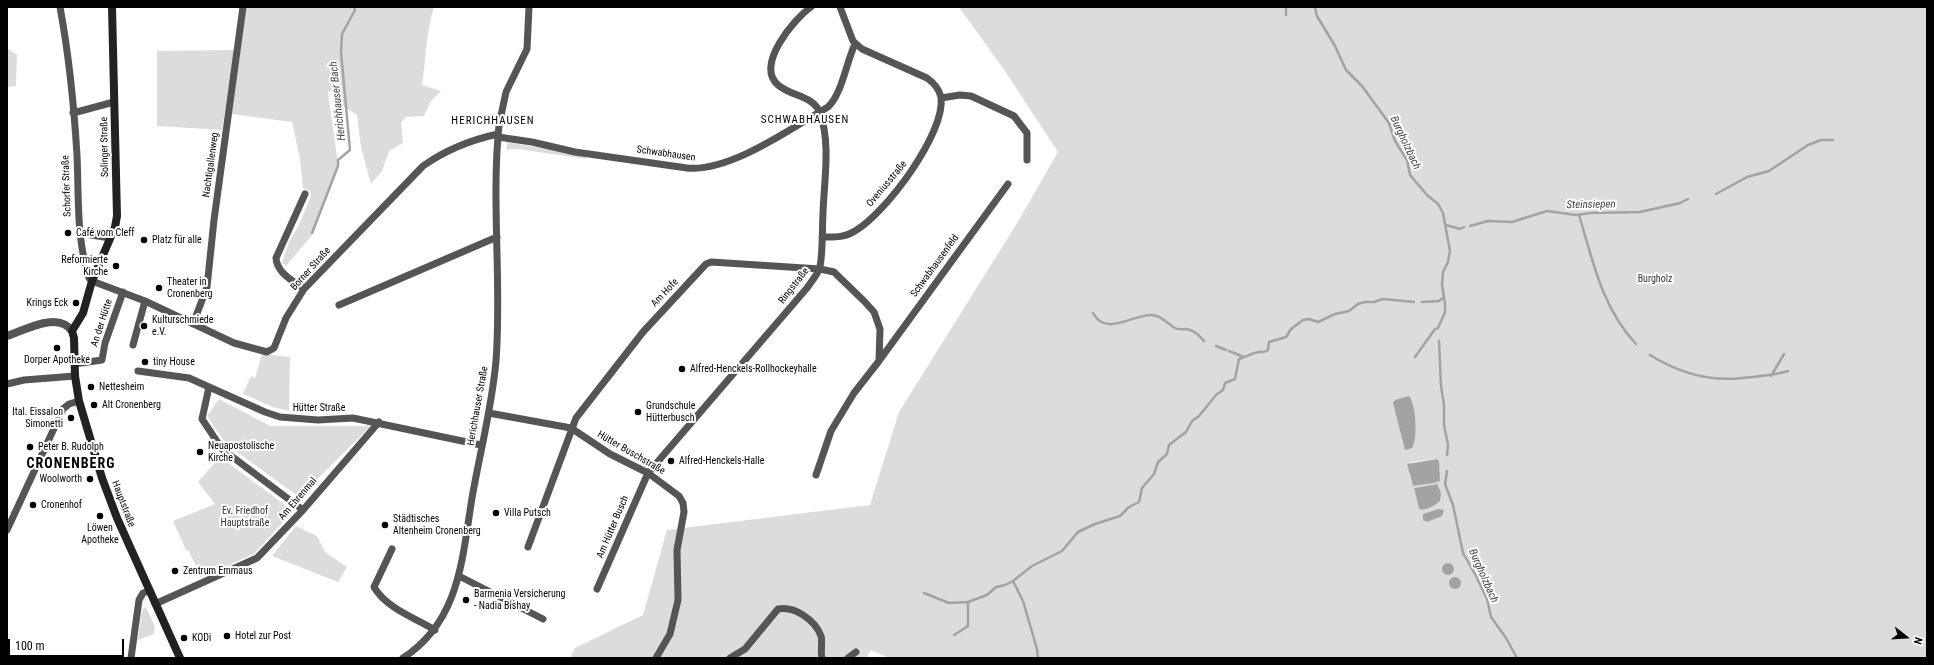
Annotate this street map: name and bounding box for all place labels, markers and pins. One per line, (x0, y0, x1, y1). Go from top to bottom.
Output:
place label: Café vom Cleff (76, 227, 135, 239)
marker: Café vom Cleff (63, 228, 73, 238)
place label: Platz für alle (152, 234, 202, 246)
marker: Platz für alle (139, 235, 149, 245)
place label: Reformierte Kirche (61, 254, 108, 278)
marker: Reformierte Kirche (111, 261, 121, 271)
place label: Theater in Cronenberg (167, 276, 213, 300)
marker: Theater in Cronenberg (154, 283, 164, 293)
place label: Krings Eck (27, 297, 68, 309)
marker: Krings Eck (71, 298, 81, 308)
place label: Kulturschmiede e.V. (152, 314, 213, 338)
marker: Kulturschmiede e.V. (139, 321, 149, 331)
marker: Dorper Apotheke (52, 343, 62, 353)
place label: Dorper Apotheke (24, 354, 90, 366)
place label: tiny House (153, 356, 195, 368)
marker: tiny House (140, 357, 150, 367)
place label: Alfred-Henckels-Rollhockeyhalle (690, 363, 817, 375)
marker: Alfred-Henckels-Rollhockeyhalle (677, 364, 687, 374)
place label: Nettesheim (99, 381, 144, 393)
marker: Nettesheim (86, 382, 96, 392)
place label: Alt Cronenberg (102, 399, 161, 411)
marker: Alt Cronenberg (89, 400, 99, 410)
place label: Grundschule Hütterbusch (646, 400, 695, 424)
place label: Ital. Eissalon Simonetti (12, 406, 63, 430)
marker: Grundschule Hütterbusch (633, 407, 643, 417)
marker: Ital. Eissalon Simonetti (66, 413, 76, 423)
place label: Neuapostolische Kirche (208, 440, 274, 464)
place label: Peter B. Rudolph (38, 441, 104, 453)
marker: Peter B. Rudolph (25, 442, 35, 452)
marker: Neuapostolische Kirche (195, 447, 205, 457)
place label: Alfred-Henckels-Halle (679, 455, 764, 467)
marker: Alfred-Henckels-Halle (666, 456, 676, 466)
place label: Woolworth (40, 473, 82, 485)
marker: Woolworth (85, 474, 95, 484)
place label: Cronenhof (41, 499, 82, 511)
marker: Cronenhof (28, 500, 38, 510)
place label: Villa Putsch (504, 507, 551, 519)
marker: Villa Putsch (491, 508, 501, 518)
marker: Löwen Apotheke (95, 511, 105, 521)
place label: Städtisches Altenheim Cronenberg (393, 513, 481, 536)
marker: Städtisches Altenheim Cronenberg (380, 520, 390, 530)
place label: Löwen Apotheke (81, 522, 119, 546)
place label: Zentrum Emmaus (183, 565, 253, 577)
marker: Zentrum Emmaus (170, 566, 180, 576)
place label: Barmenia Versicherung - Nadia Bishay (474, 588, 566, 612)
marker: Barmenia Versicherung - Nadia Bishay (461, 595, 471, 605)
place label: Hotel zur Post (235, 630, 291, 642)
marker: Hotel zur Post (222, 631, 232, 641)
place label: KODi (192, 632, 211, 644)
marker: KODi (179, 633, 189, 643)

